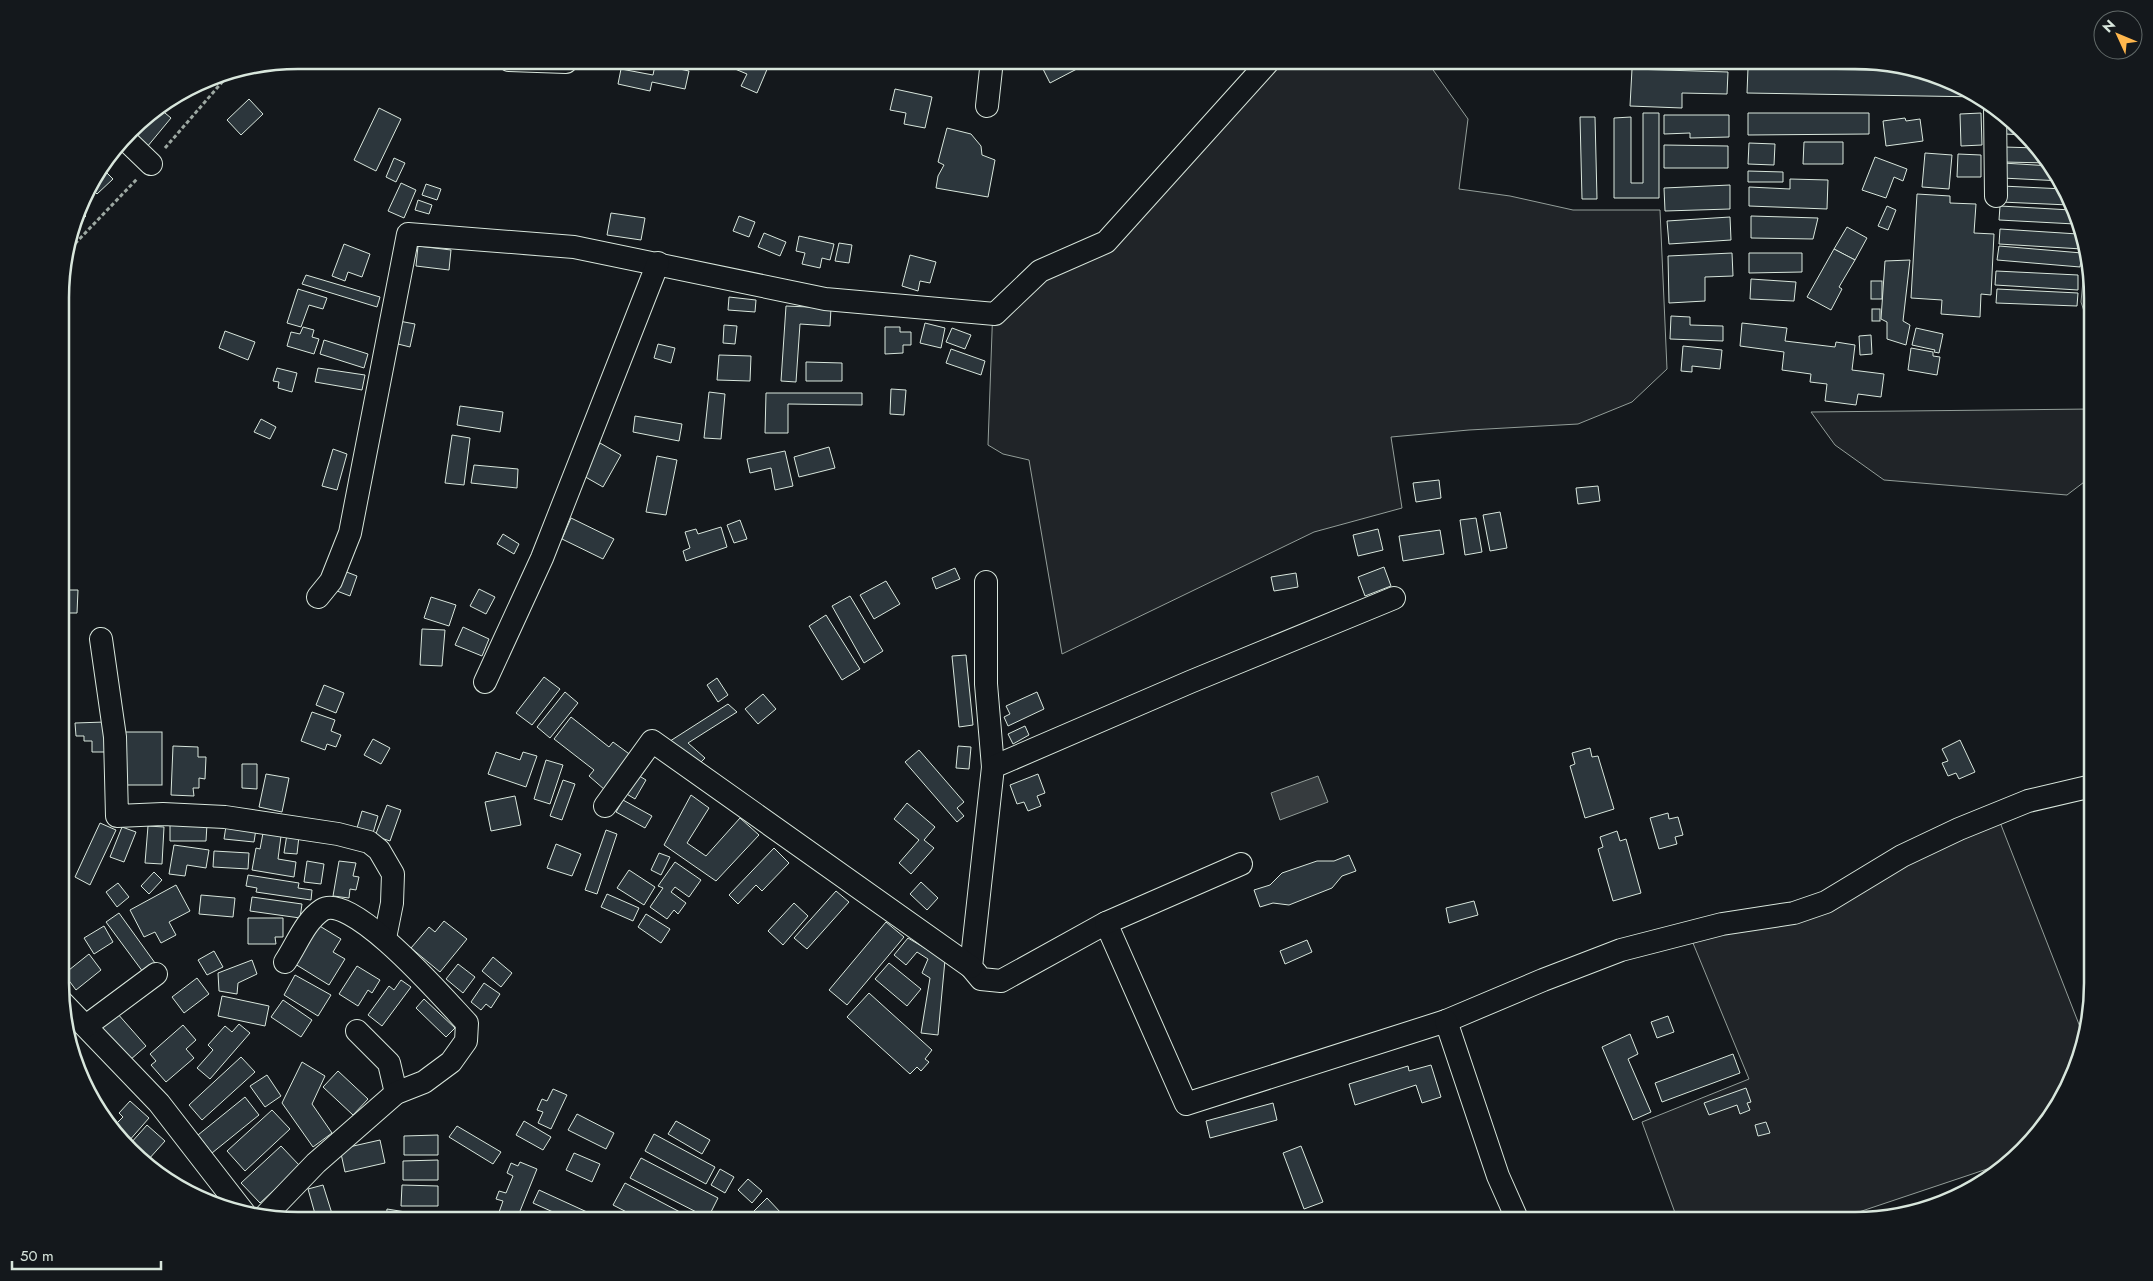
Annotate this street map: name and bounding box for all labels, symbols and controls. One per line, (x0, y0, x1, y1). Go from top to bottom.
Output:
north arrow (2093, 10, 2143, 60)
text: N (2098, 15, 2120, 37)
scale bar (12, 1238, 161, 1270)
text: 50 m (20, 1245, 54, 1267)

